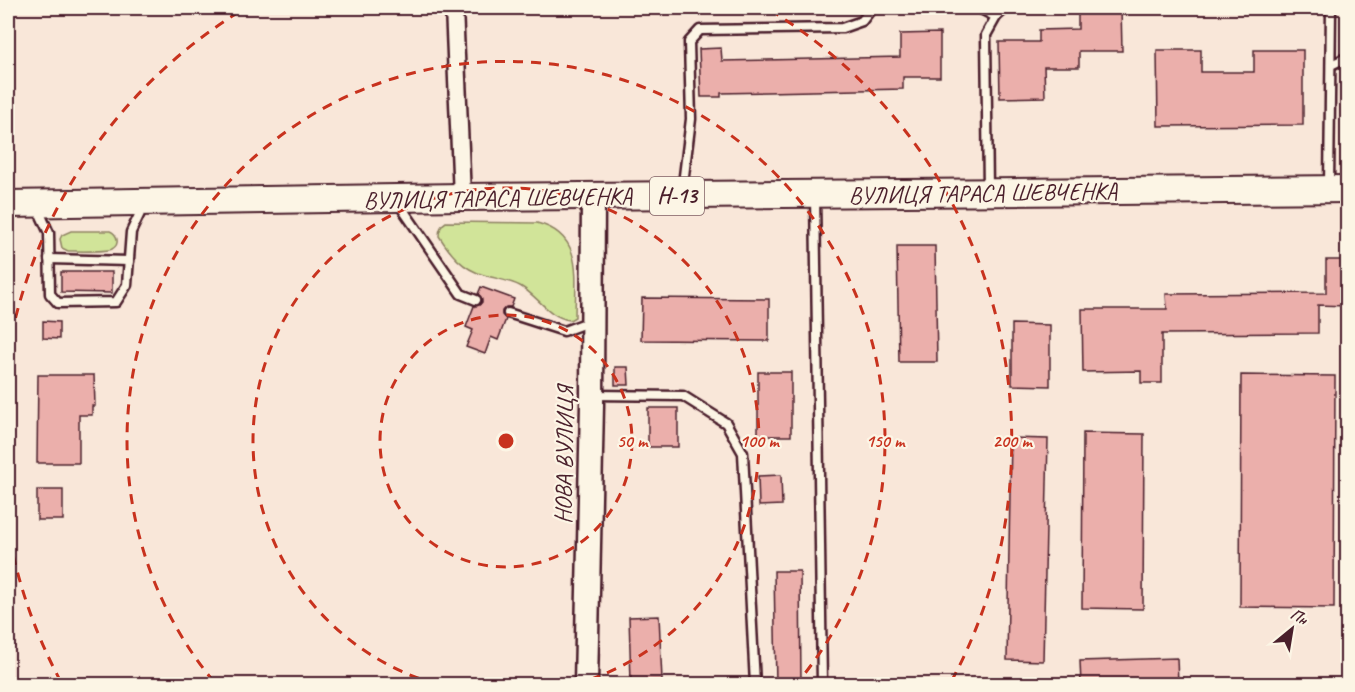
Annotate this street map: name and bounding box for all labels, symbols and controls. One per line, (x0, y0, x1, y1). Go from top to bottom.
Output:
street label: ВУЛИЦЯ ТАРАСА ШЕВЧЕНКА (848, 176, 1119, 210)
road number: Н-13 (650, 177, 704, 215)
street label: ВУЛИЦЯ ТАРАСА ШЕВЧЕНКА (363, 181, 634, 215)
street label: НОВА ВУЛИЦЯ (548, 382, 580, 524)
text: 50 m (617, 430, 649, 452)
text: 100 m (740, 430, 780, 452)
text: 150 m (866, 430, 906, 452)
text: 200 m (993, 430, 1033, 452)
centre of rings (496, 431, 516, 451)
north arrow (1262, 599, 1322, 659)
text: Пн (1287, 604, 1312, 630)

